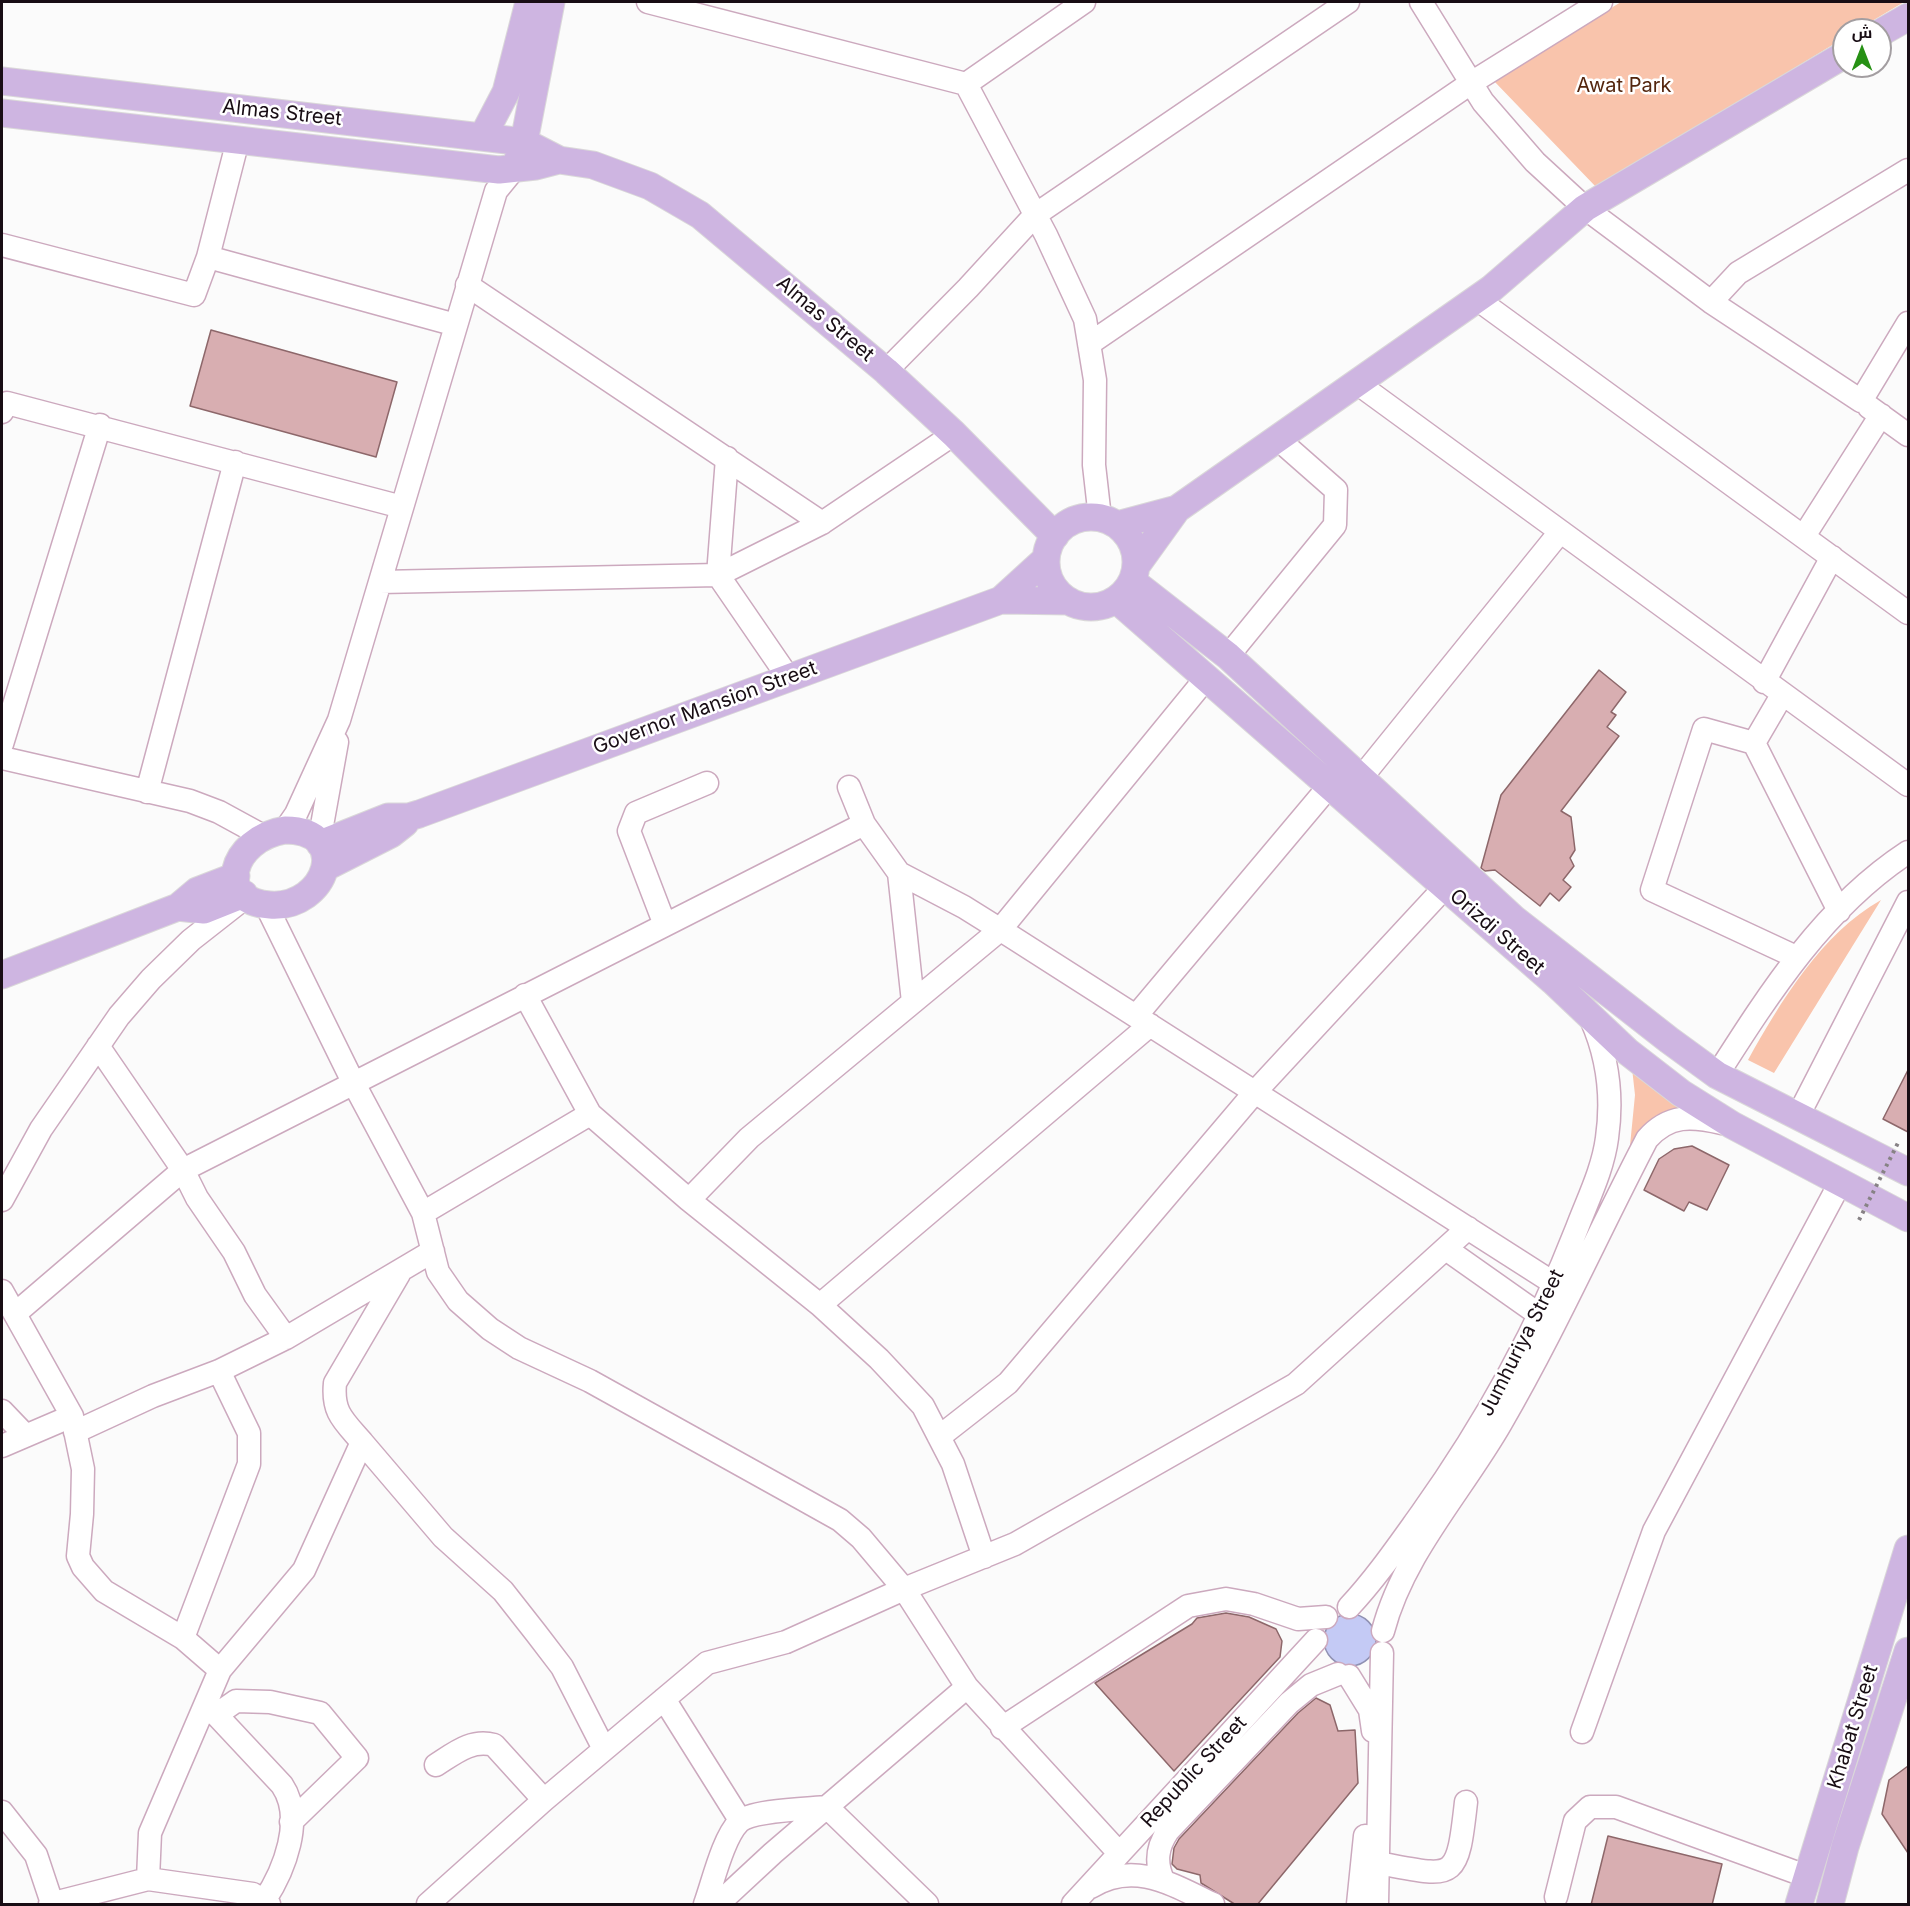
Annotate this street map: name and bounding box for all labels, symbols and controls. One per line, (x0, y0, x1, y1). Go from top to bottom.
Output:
north arrow (1832, 18, 1892, 78)
text: ش (1852, 22, 1872, 42)
park label: Awat Park (1576, 74, 1672, 98)
street label: Almas Street (221, 95, 343, 131)
street label: Almas Street (771, 271, 879, 367)
street label: Governor Mansion Street (590, 656, 820, 760)
street label: Orizdi Street (1445, 884, 1549, 980)
street label: Jumhuriya Street (1475, 1266, 1569, 1420)
street label: Khabat Street (1823, 1662, 1883, 1792)
street label: Republic Street (1136, 1711, 1252, 1833)

